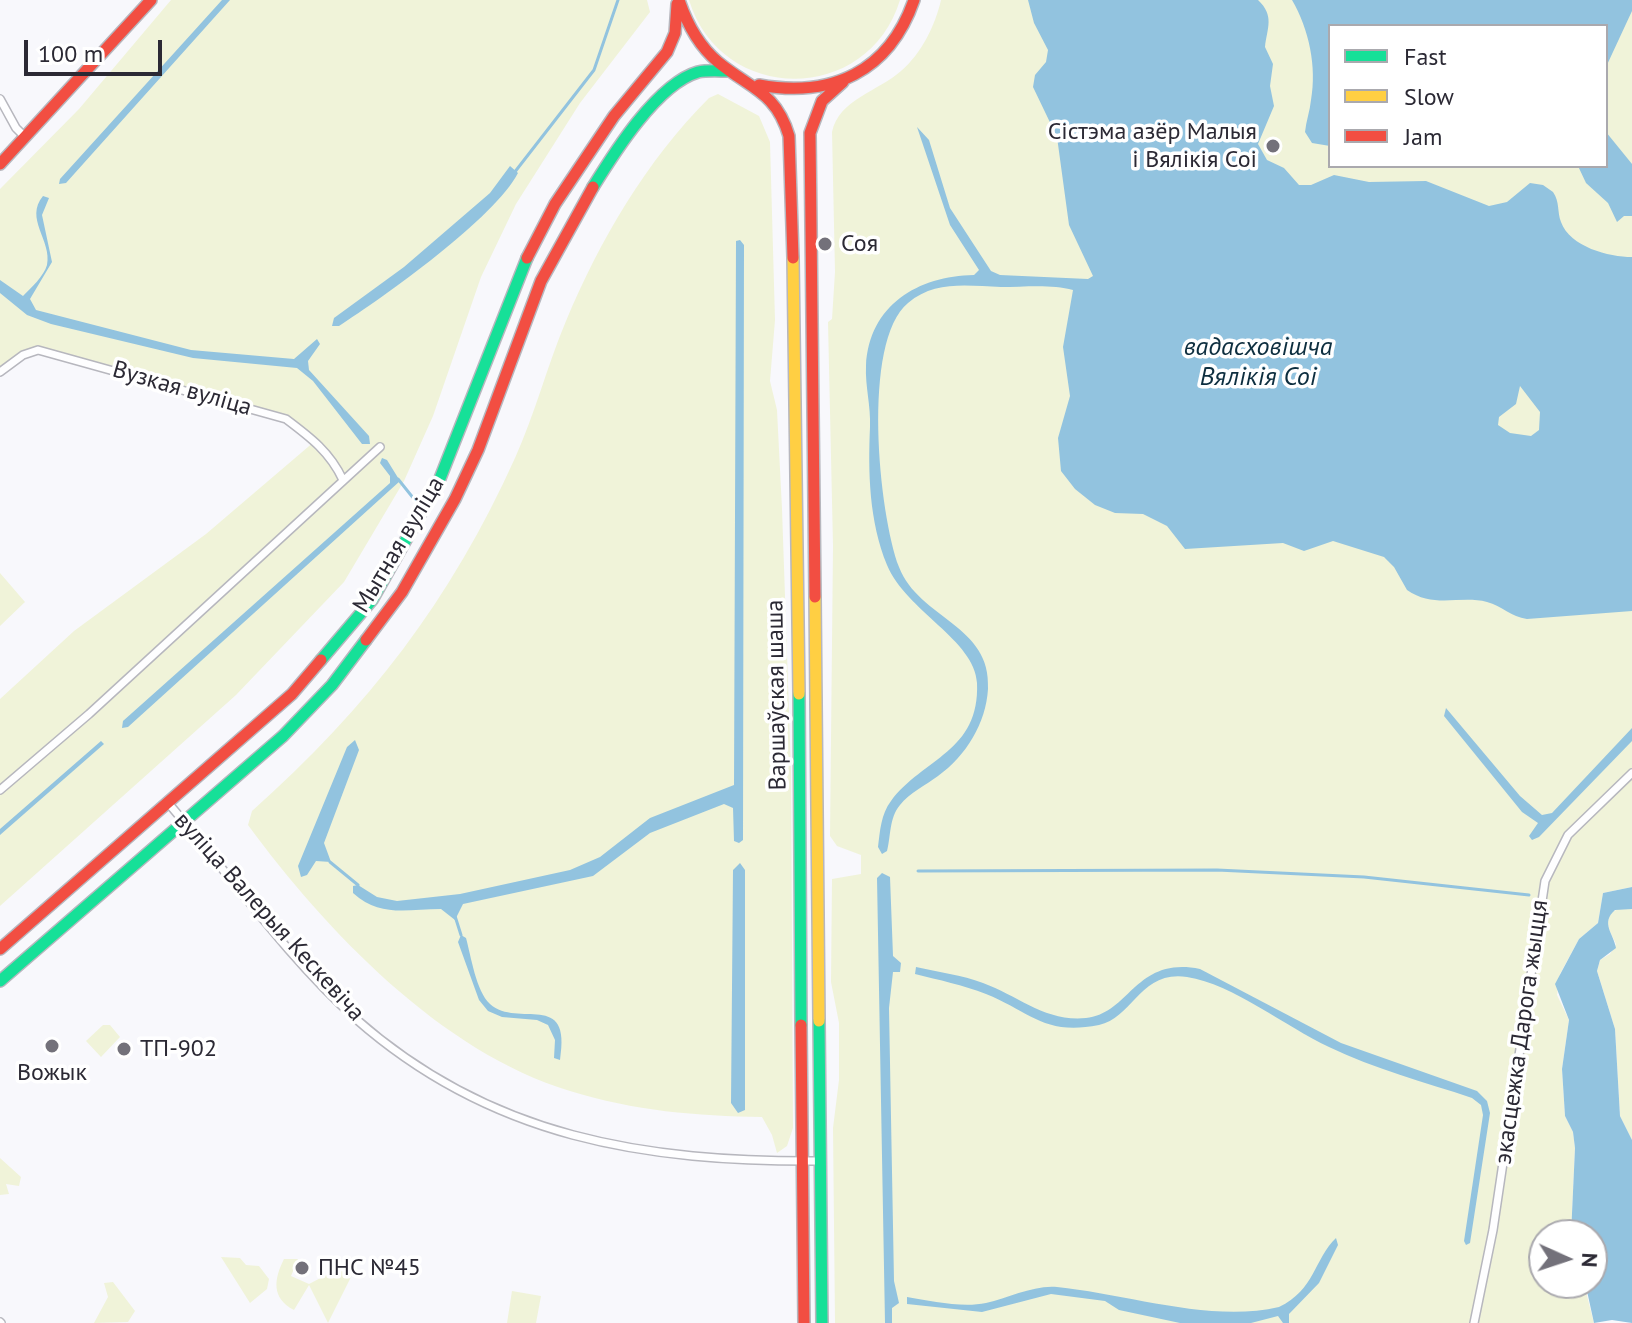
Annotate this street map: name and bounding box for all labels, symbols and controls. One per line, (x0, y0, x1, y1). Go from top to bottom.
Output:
scale bar (28, 24, 166, 74)
legend (1328, 24, 1608, 168)
text: 100 m (38, 38, 103, 69)
text: Fast (1404, 41, 1447, 72)
text: Slow (1404, 81, 1454, 112)
place label: Сістэма азёр Малыя і Вялікія Соі (1048, 118, 1257, 174)
text: Jam (1404, 121, 1442, 152)
marker: Сістэма азёр Малыя і Вялікія Соі (1264, 137, 1282, 155)
place label: Соя (841, 230, 878, 258)
marker: Соя (816, 235, 834, 253)
water label: вадасховішча Вялікія Соі (1184, 332, 1332, 394)
street label: Вузкая вуліца (109, 355, 255, 423)
street label: Мытная вуліца (347, 472, 451, 618)
street label: Варшаўская шаша (761, 599, 793, 791)
street label: вуліца Валерыя Кескевіча (168, 807, 370, 1027)
street label: экасцежка Дарога жыцця (1489, 898, 1555, 1166)
place label: ТП-902 (140, 1035, 217, 1063)
marker: Вожык (43, 1037, 61, 1055)
marker: ТП-902 (115, 1040, 133, 1058)
place label: Вожык (17, 1059, 87, 1087)
north arrow (1528, 1219, 1608, 1299)
text: N (1576, 1252, 1604, 1268)
place label: ПНС №45 (318, 1254, 421, 1282)
marker: ПНС №45 (293, 1259, 311, 1277)

